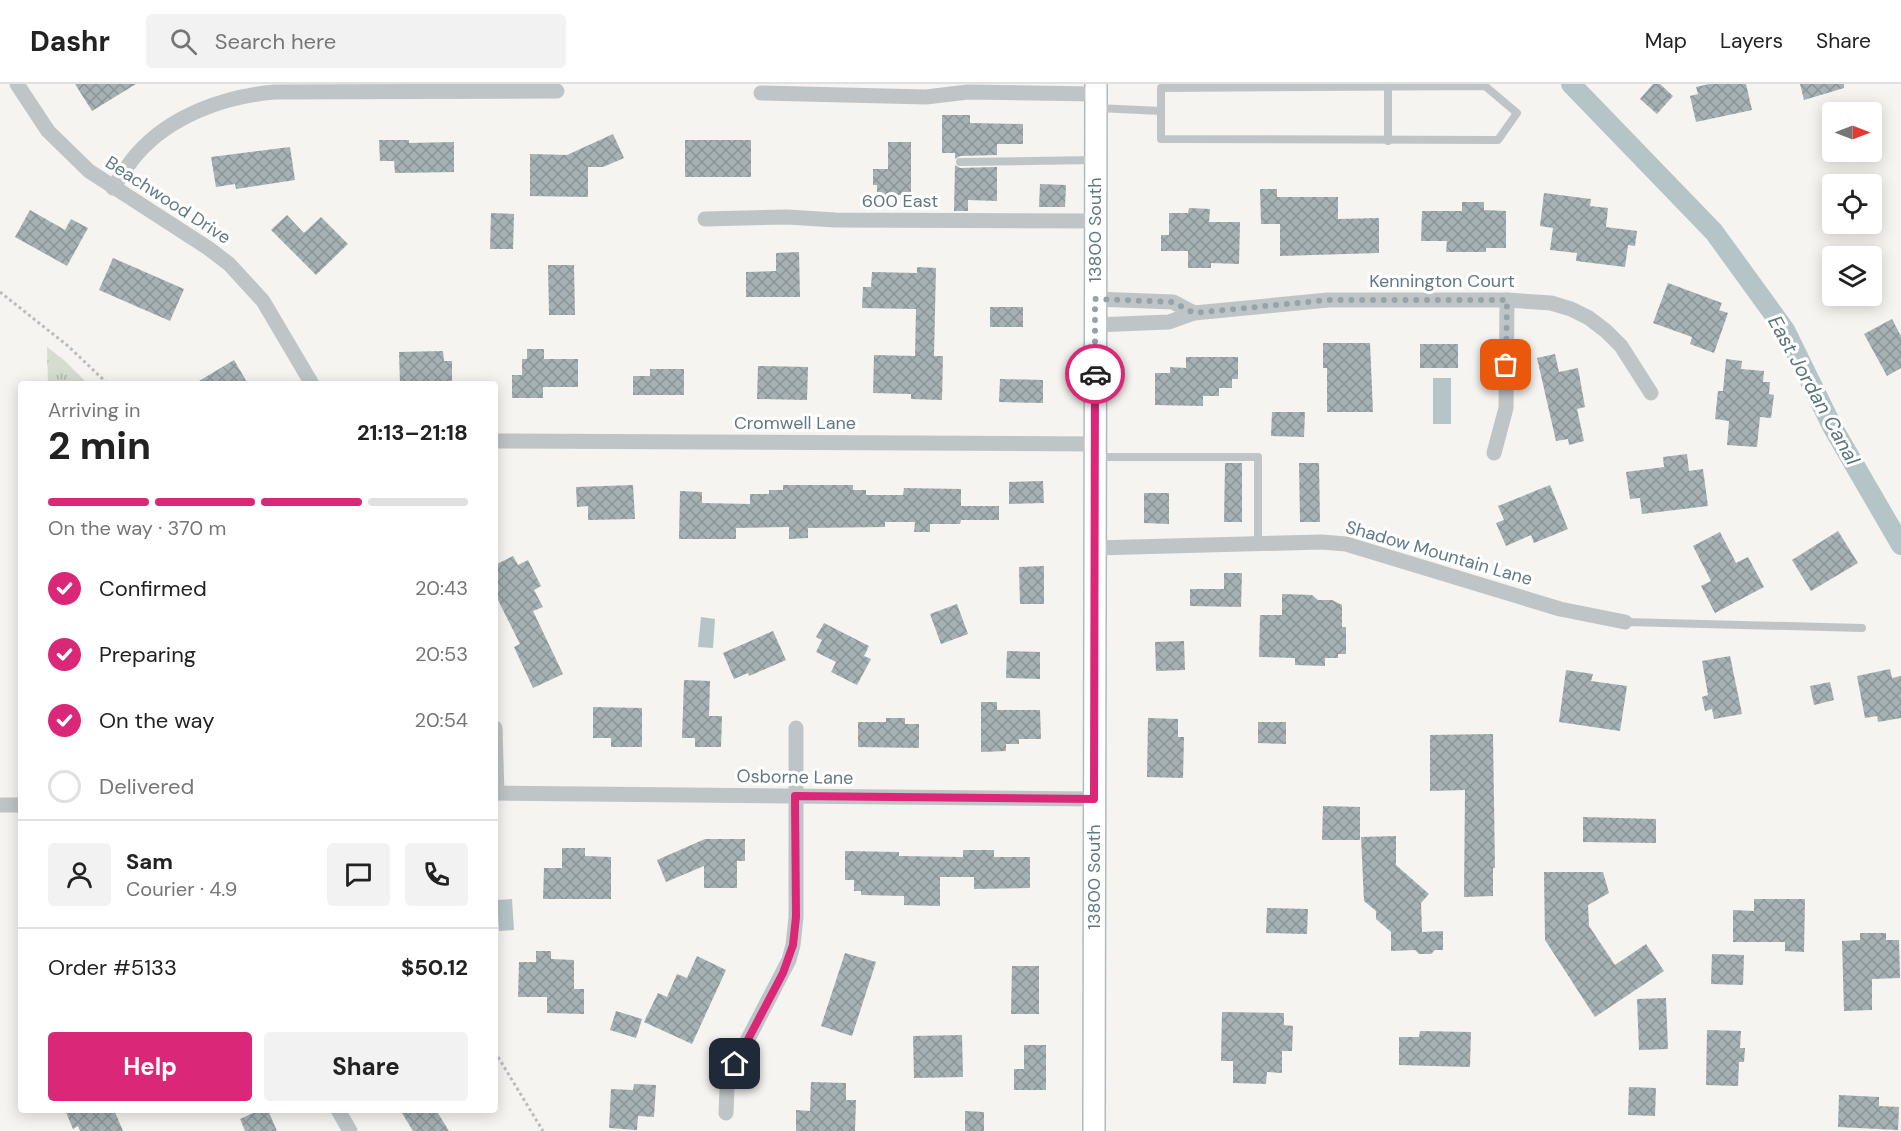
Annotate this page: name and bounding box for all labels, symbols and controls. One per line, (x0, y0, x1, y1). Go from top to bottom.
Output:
search box (146, 14, 566, 68)
text: Dashr (30, 23, 110, 60)
icon: search (167, 25, 200, 58)
text: Search here (215, 27, 336, 56)
text: Map (1645, 27, 1687, 55)
text: Layers (1720, 27, 1783, 55)
text: Share (1816, 27, 1871, 55)
north arrow (1822, 102, 1882, 162)
map controls (1822, 102, 1882, 306)
street label: Beachwood Drive (101, 150, 235, 250)
button: locate (1822, 174, 1882, 234)
street label: 13800 South (1083, 177, 1107, 283)
street label: 600 East (862, 189, 938, 213)
button: layers (1822, 246, 1882, 306)
street label: Kennington Court (1369, 269, 1515, 293)
water label: East Jordan Canal (1762, 311, 1866, 470)
pin (1480, 339, 1531, 390)
courier (1065, 344, 1125, 404)
icon: bag (1489, 348, 1522, 381)
icon: car (1079, 358, 1112, 391)
text: Arriving in (48, 397, 140, 423)
street label: Cromwell Lane (734, 411, 856, 435)
text: 21:13–21:18 (357, 418, 468, 447)
text: 2 min (48, 420, 151, 471)
text: On the way · 370 m (48, 515, 226, 541)
street label: Shadow Mountain Lane (1343, 515, 1535, 591)
icon: check (48, 572, 81, 605)
text: Confirmed (99, 574, 207, 603)
text: 20:43 (415, 575, 468, 601)
icon: check (48, 638, 81, 671)
text: Preparing (99, 640, 196, 669)
text: 20:53 (415, 641, 468, 667)
icon: check (48, 704, 81, 737)
text: On the way (99, 706, 214, 735)
text: 20:54 (415, 707, 468, 733)
street label: Osborne Lane (736, 764, 854, 790)
text: Delivered (99, 772, 194, 801)
street label: 13800 South (1082, 824, 1106, 930)
button: person (48, 843, 111, 906)
button: chat (327, 843, 390, 906)
button: phone (405, 843, 468, 906)
text: Sam (126, 847, 173, 876)
text: Courier · 4.9 (126, 876, 237, 902)
text: Order #5133 (48, 953, 177, 982)
text: $50.12 (401, 953, 468, 982)
button: Help (48, 1032, 252, 1101)
button: Share (264, 1032, 468, 1101)
pin (709, 1038, 760, 1089)
icon: home (718, 1047, 751, 1080)

